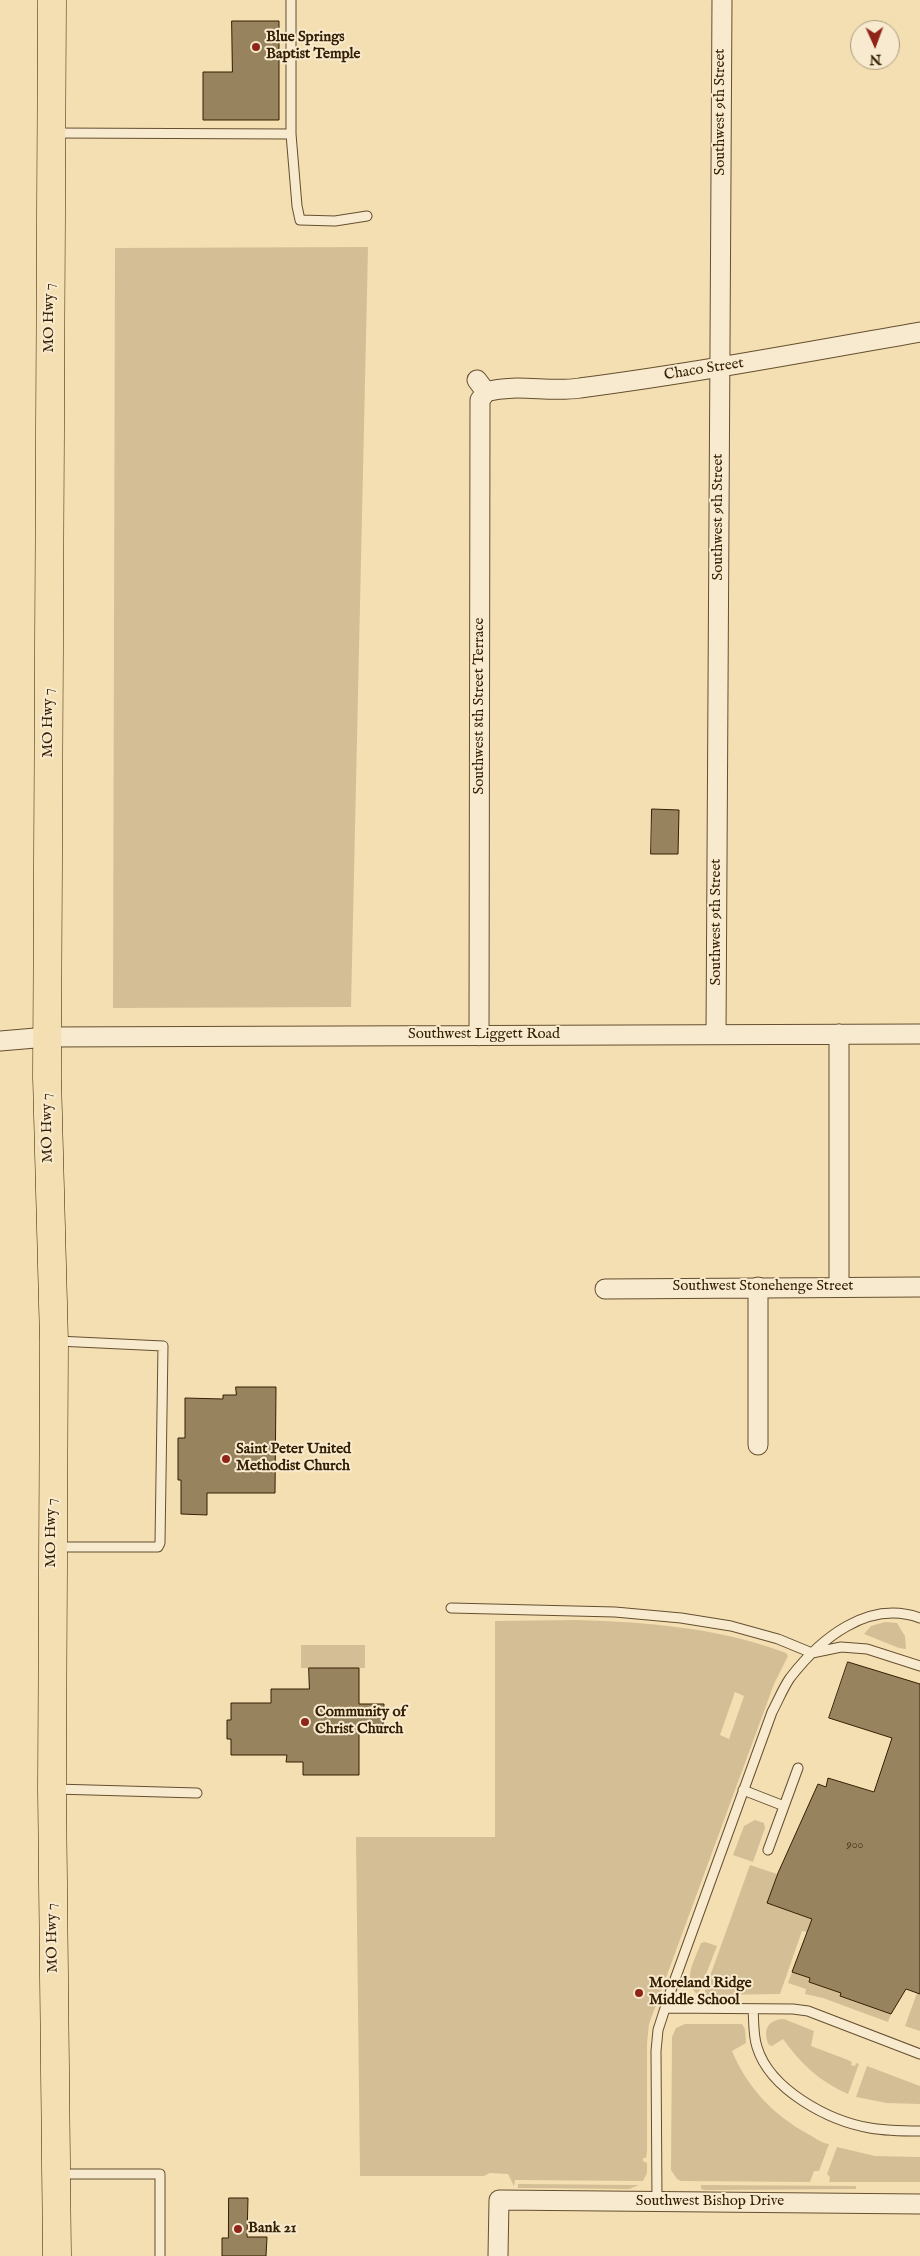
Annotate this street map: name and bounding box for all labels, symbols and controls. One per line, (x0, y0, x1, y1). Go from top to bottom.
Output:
north arrow (850, 20, 900, 70)
place label: Blue Springs Baptist Temple (266, 29, 360, 64)
marker: Blue Springs Baptist Temple (250, 41, 262, 53)
street label: Southwest 9th Street (712, 49, 730, 175)
text: N (869, 50, 882, 68)
street label: MO Hwy 7 (41, 283, 59, 353)
street label: Chaco Street (663, 355, 745, 385)
street label: Southwest 9th Street (710, 454, 728, 580)
street label: Southwest 8th Street Terrace (471, 618, 489, 794)
street label: MO Hwy 7 (40, 688, 58, 758)
street label: Southwest 9th Street (708, 859, 726, 985)
street label: Southwest Liggett Road (408, 1026, 560, 1044)
street label: MO Hwy 7 (38, 1093, 58, 1163)
street label: Southwest Stonehenge Street (673, 1278, 853, 1296)
place label: Saint Peter United Methodist Church (236, 1441, 351, 1476)
marker: Saint Peter United Methodist Church (220, 1453, 232, 1465)
street label: MO Hwy 7 (43, 1498, 61, 1568)
place label: Community of Christ Church (315, 1704, 406, 1739)
marker: Community of Christ Church (299, 1716, 311, 1728)
house number: 900 (846, 1839, 864, 1853)
street label: MO Hwy 7 (43, 1903, 63, 1973)
place label: Moreland Ridge Middle School (649, 1975, 752, 2010)
marker: Moreland Ridge Middle School (633, 1987, 645, 1999)
street label: Southwest Bishop Drive (636, 2193, 784, 2211)
place label: Bank 21 (248, 2220, 296, 2238)
marker: Bank 21 (232, 2223, 244, 2235)

